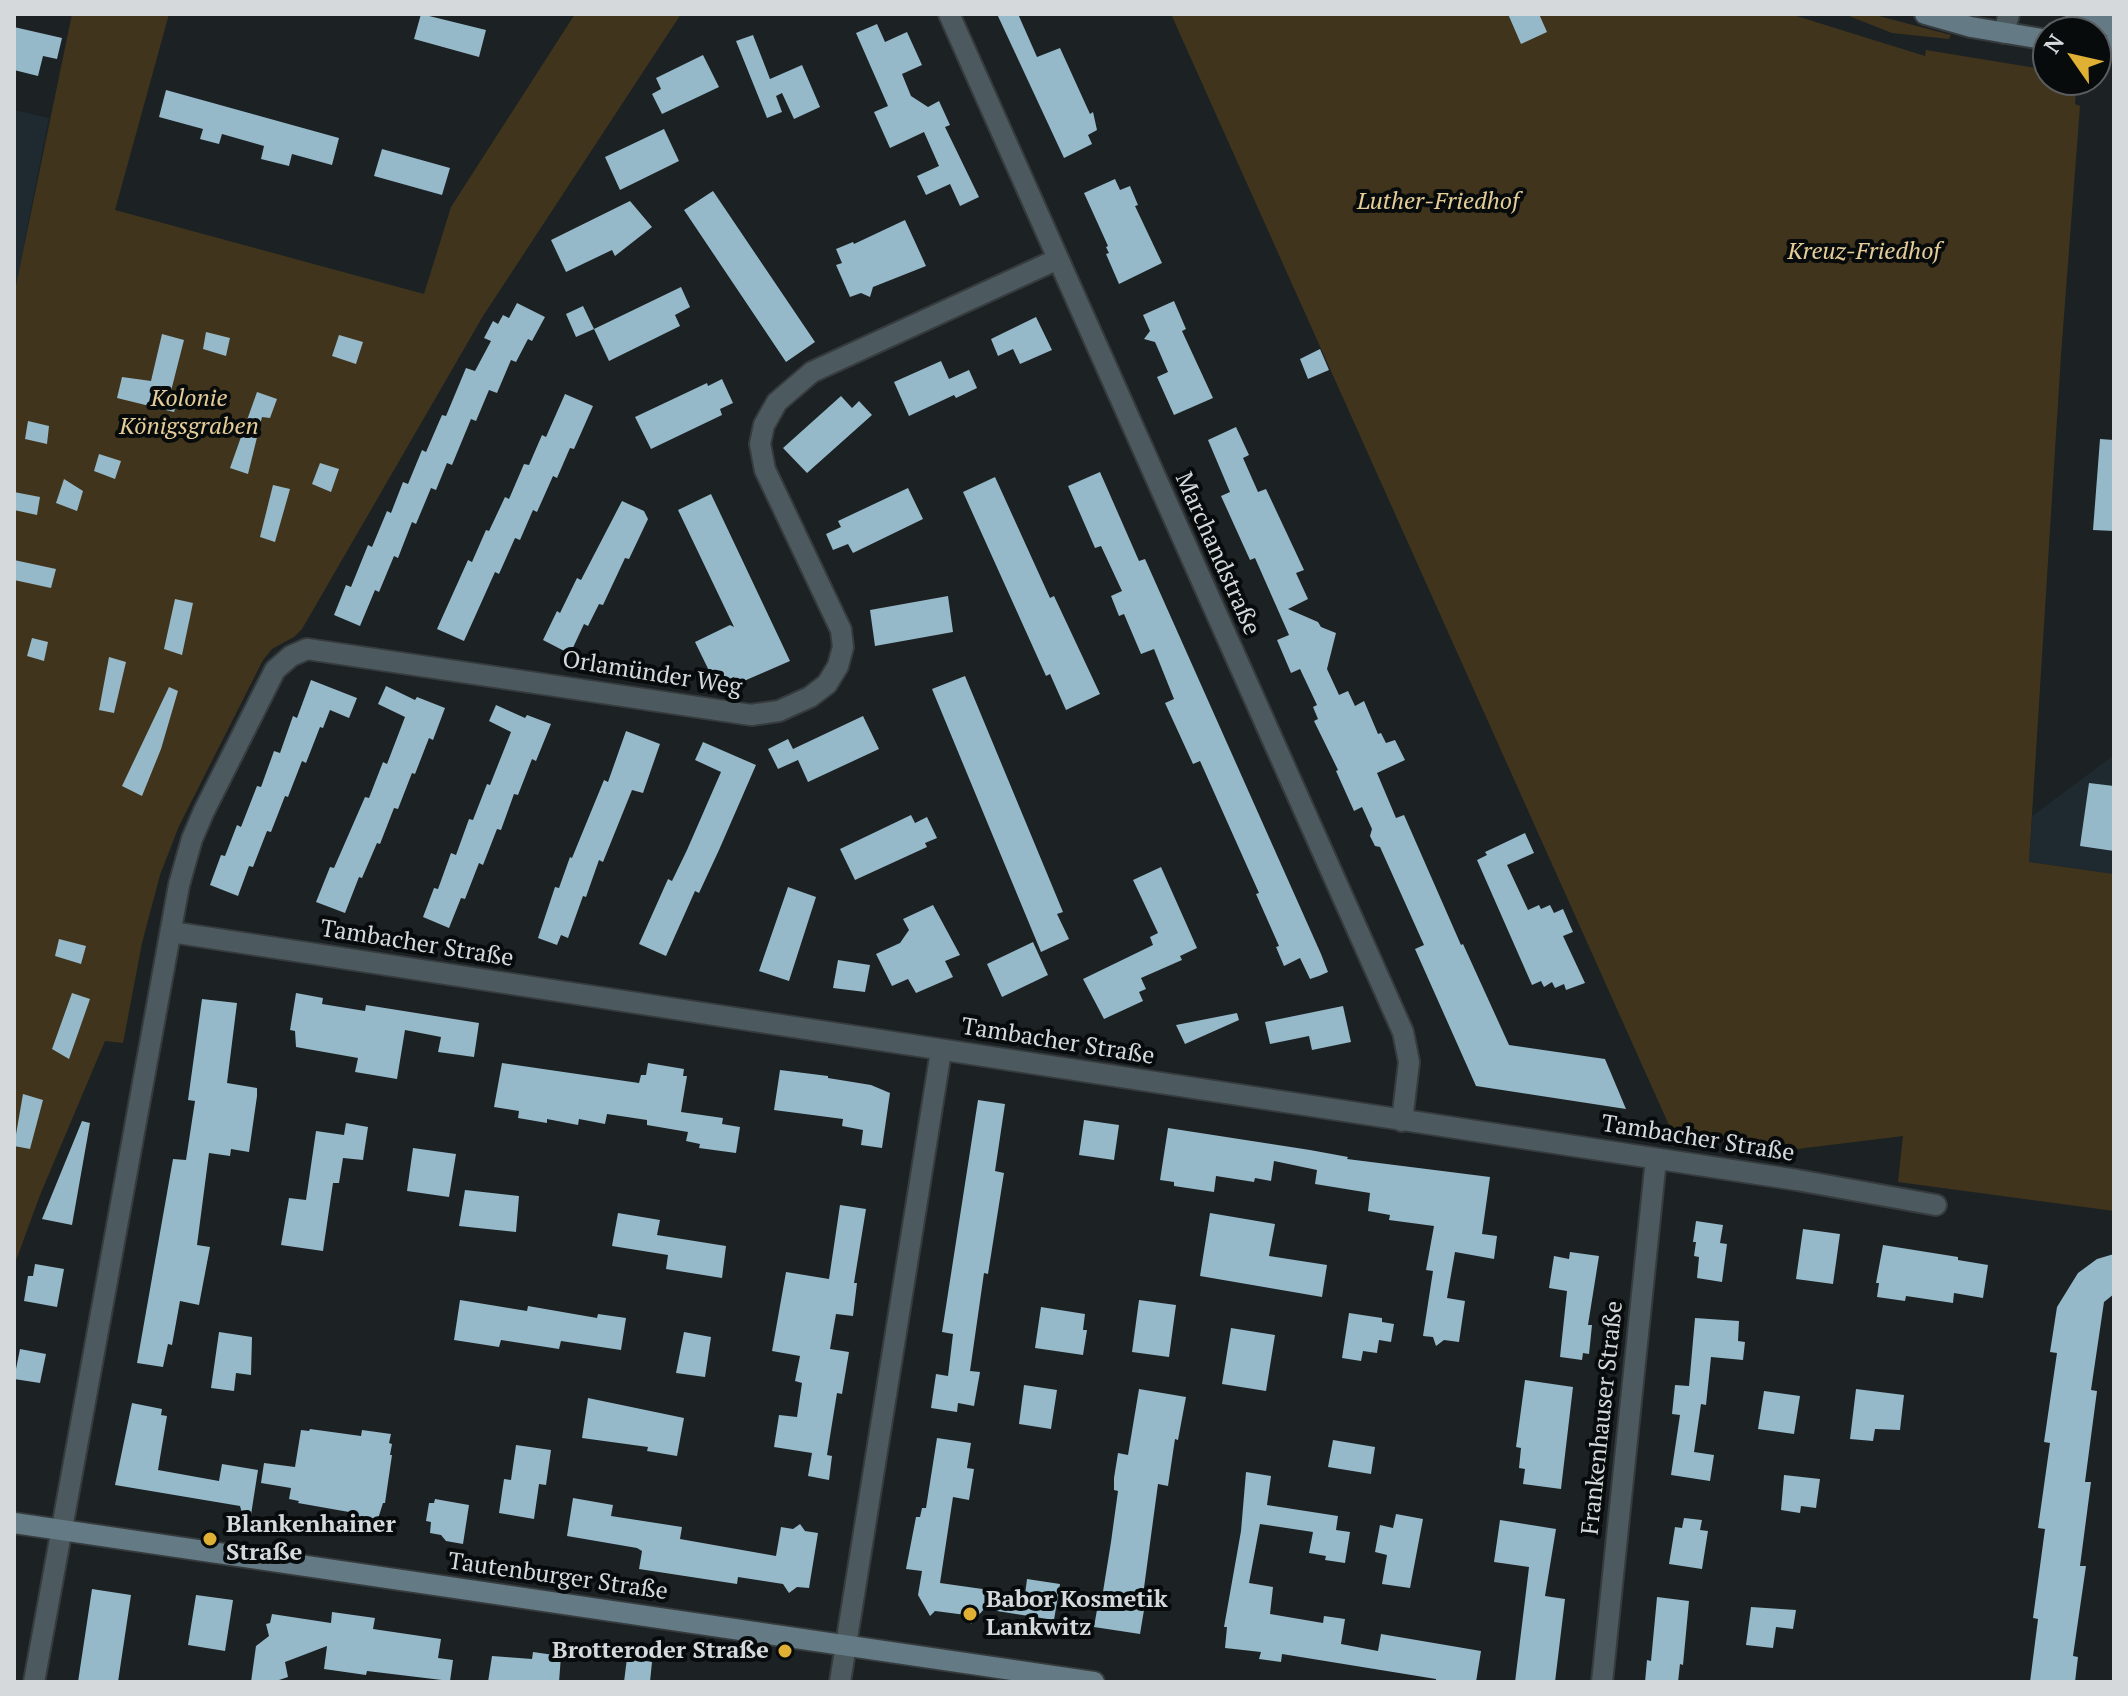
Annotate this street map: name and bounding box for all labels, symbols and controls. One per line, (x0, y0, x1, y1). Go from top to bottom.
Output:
north arrow (2032, 16, 2112, 96)
text: N (2037, 28, 2070, 58)
park label: Luther-Friedhof (1357, 188, 1519, 216)
park label: Kreuz-Friedhof (1788, 238, 1940, 266)
park label: Kolonie Königsgraben (119, 385, 259, 441)
street label: Marchandstraße (1168, 468, 1266, 640)
street label: Orlamünder Weg (560, 646, 744, 702)
street label: Tambacher Straße (318, 915, 516, 973)
street label: Tambacher Straße (959, 1013, 1157, 1071)
street label: Tambacher Straße (1599, 1110, 1797, 1168)
street label: Frankenhauser Straße (1576, 1300, 1630, 1536)
place label: Blankenhainer Straße (226, 1511, 396, 1567)
marker: Blankenhainer Straße (201, 1530, 219, 1548)
street label: Tautenburger Straße (446, 1547, 670, 1607)
place label: Babor Kosmetik Lankwitz (986, 1586, 1168, 1642)
marker: Babor Kosmetik Lankwitz (961, 1605, 979, 1623)
place label: Brotteroder Straße (552, 1637, 769, 1665)
marker: Brotteroder Straße (776, 1642, 794, 1660)

